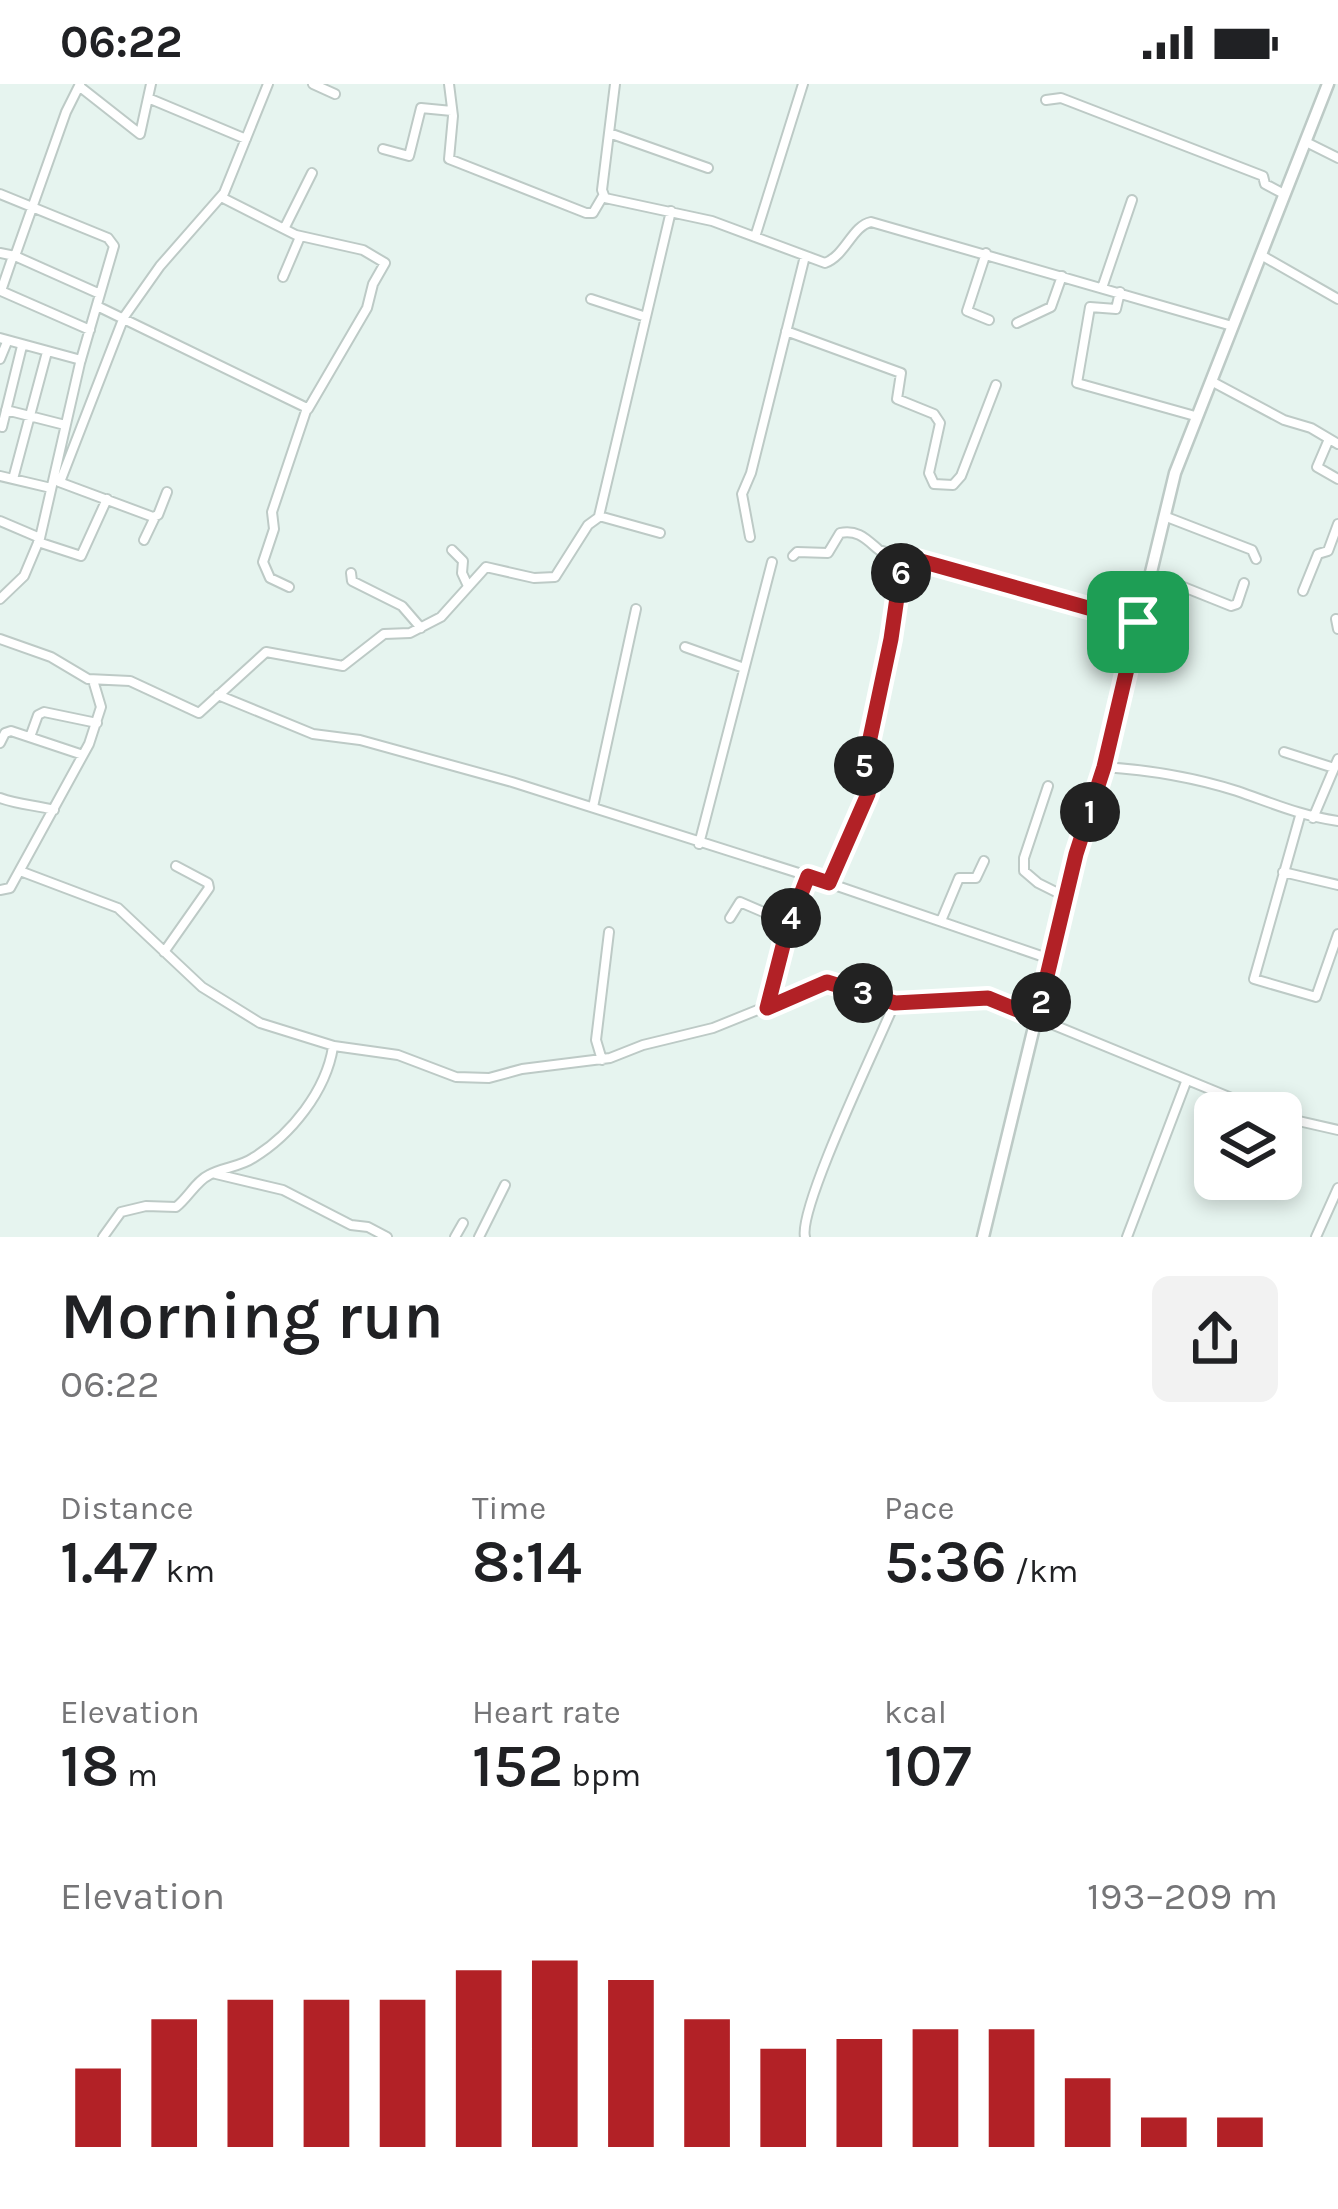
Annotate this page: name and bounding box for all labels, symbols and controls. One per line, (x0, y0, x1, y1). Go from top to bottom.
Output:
text: 06:22 (60, 16, 182, 68)
pin: 6 (871, 543, 931, 603)
text: 6 (891, 554, 911, 592)
pin (1087, 571, 1189, 673)
icon: arrive (1105, 589, 1171, 655)
pin: 5 (834, 736, 894, 796)
text: 5 (854, 747, 874, 785)
pin: 1 (1060, 782, 1120, 842)
text: 1 (1084, 793, 1096, 831)
pin: 4 (761, 888, 821, 948)
text: 4 (781, 899, 801, 937)
pin: 3 (833, 963, 893, 1023)
pin: 2 (1011, 972, 1071, 1032)
text: 3 (853, 974, 873, 1012)
text: 2 (1031, 983, 1051, 1021)
map controls (1194, 1092, 1302, 1200)
button: layers (1194, 1092, 1302, 1200)
button: share (1152, 1276, 1278, 1402)
text: Morning run (60, 1277, 444, 1355)
text: 06:22 (60, 1361, 160, 1407)
text: Distance (60, 1489, 193, 1527)
text: Time (472, 1489, 546, 1527)
text: Pace (884, 1489, 954, 1527)
text: 1.47 (60, 1527, 158, 1597)
text: 8:14 (472, 1527, 582, 1597)
text: 5:36 (884, 1527, 1007, 1597)
text: km (158, 1552, 215, 1590)
text: /km (1007, 1552, 1078, 1590)
text: Elevation (60, 1693, 200, 1731)
text: Heart rate (472, 1693, 621, 1731)
text: kcal (884, 1693, 947, 1731)
text: 18 (60, 1731, 119, 1801)
text: 152 (472, 1731, 563, 1801)
text: 107 (884, 1731, 972, 1801)
text: m (119, 1756, 158, 1794)
text: bpm (563, 1756, 641, 1794)
text: Elevation (60, 1873, 225, 1919)
text: 193–209 m (1087, 1873, 1278, 1919)

